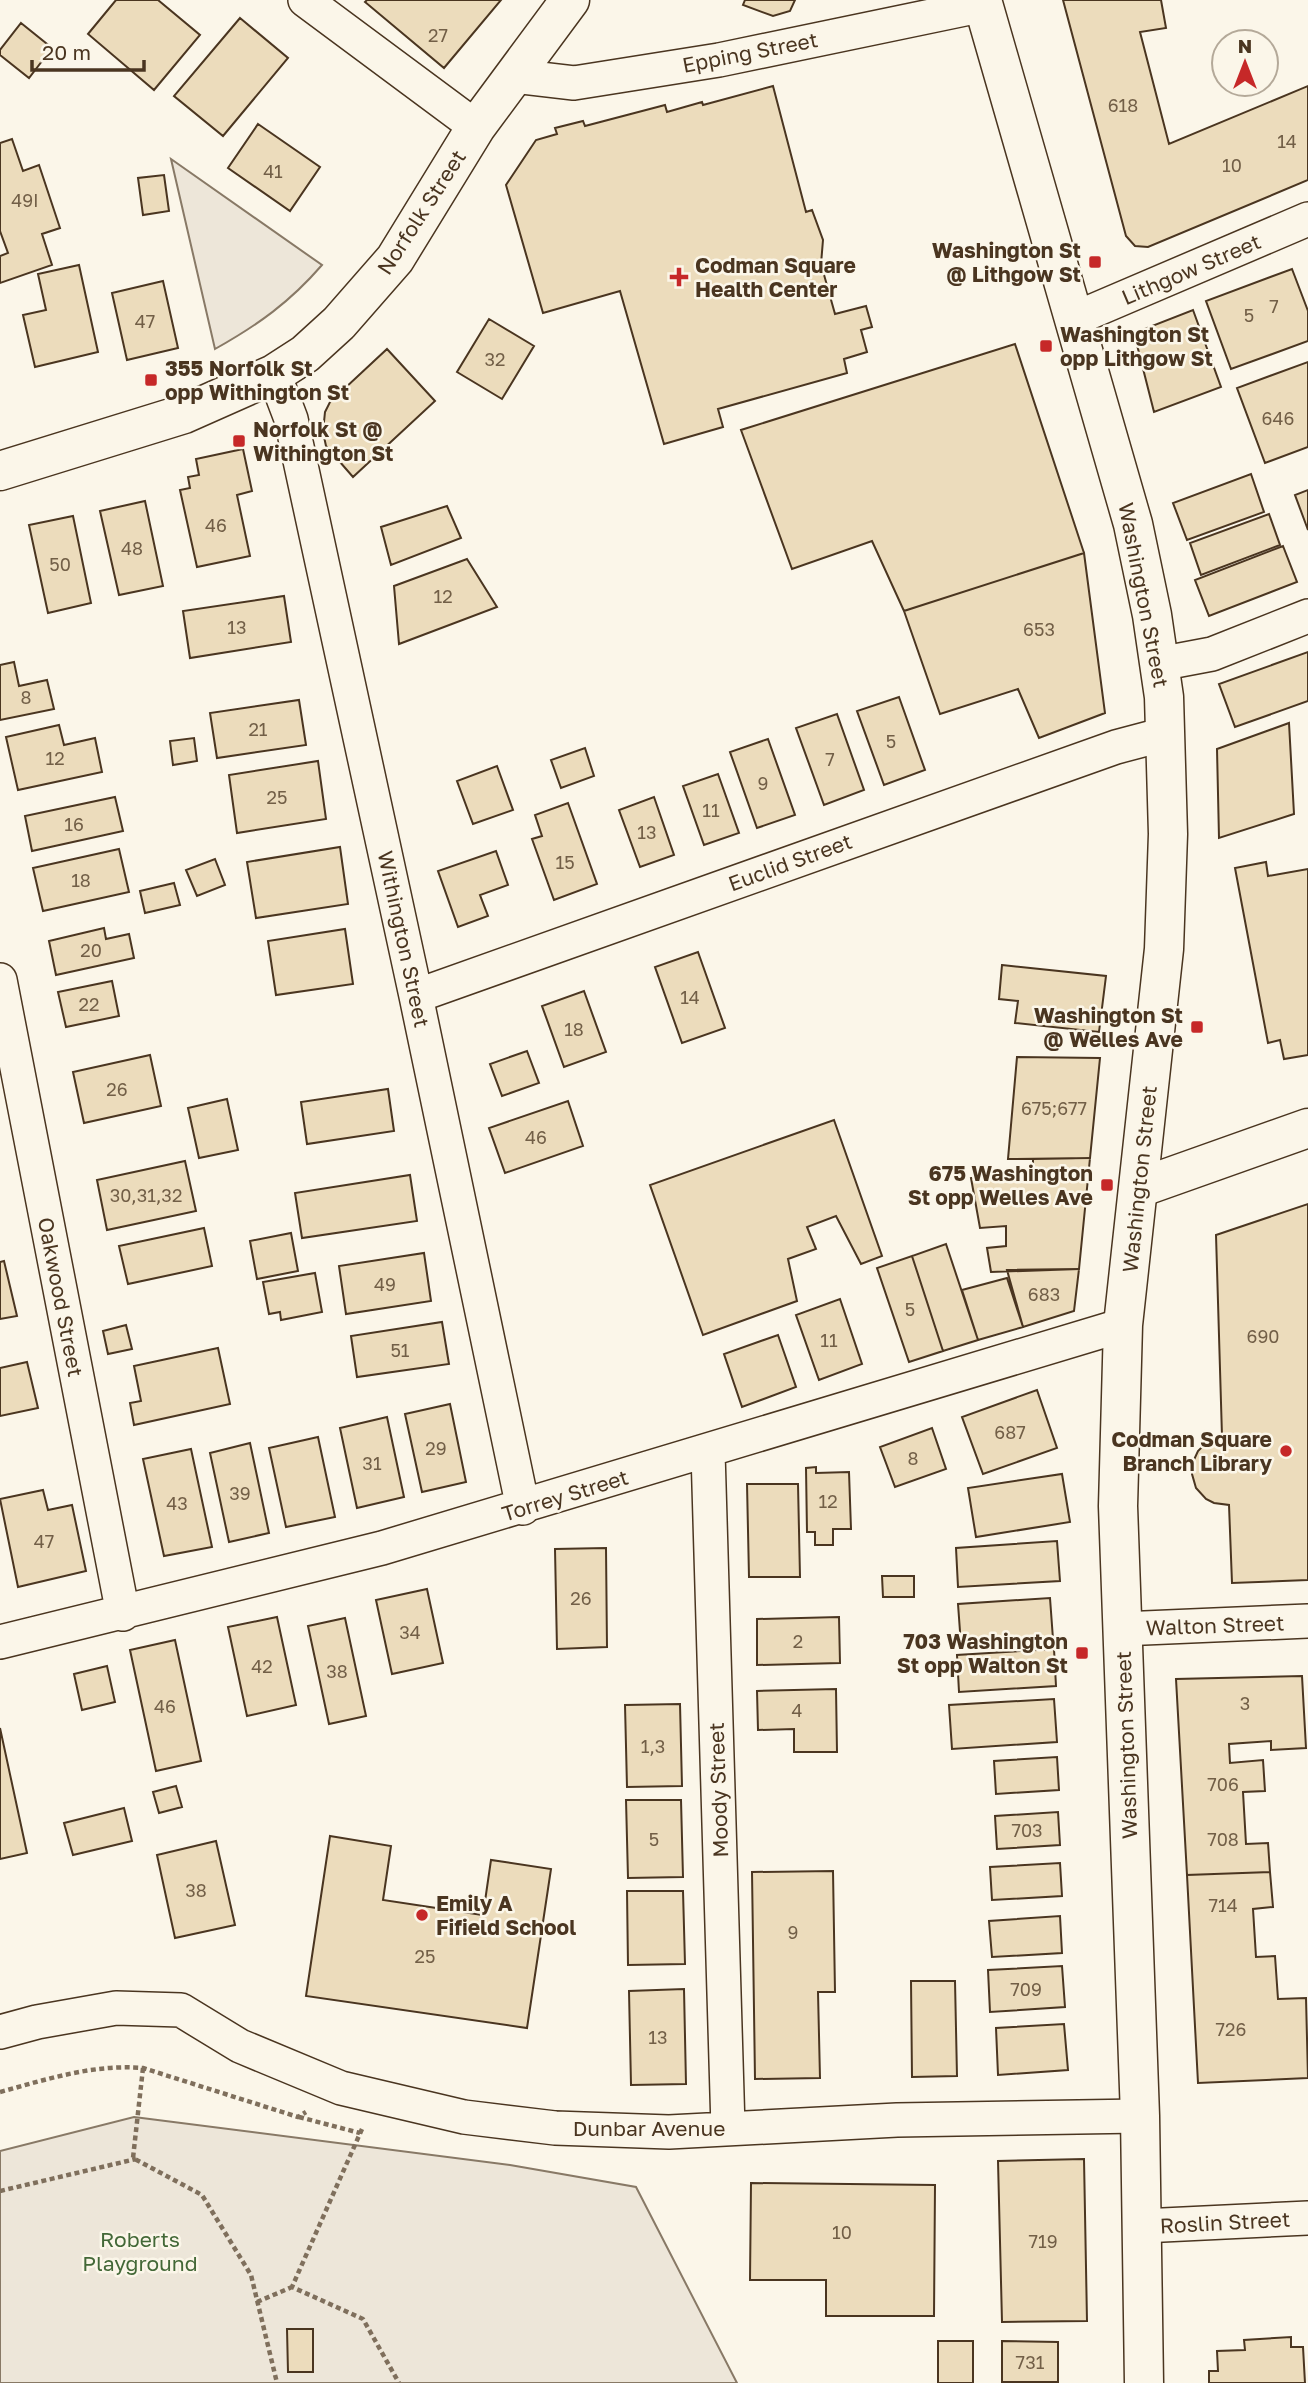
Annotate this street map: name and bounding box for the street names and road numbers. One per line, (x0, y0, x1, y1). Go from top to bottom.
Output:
street label: Epping Street (680, 26, 820, 78)
street label: Norfolk Street (371, 145, 471, 279)
street label: Lithgow Street (1118, 228, 1264, 310)
street label: Washington Street (1113, 500, 1175, 690)
street label: Euclid Street (725, 828, 855, 896)
street label: Withington Street (373, 848, 435, 1030)
street label: Washington Street (1116, 1084, 1162, 1274)
street label: Oakwood Street (33, 1215, 89, 1379)
street label: Torrey Street (499, 1463, 631, 1527)
street label: Walton Street (1145, 1610, 1285, 1640)
street label: Washington Street (1110, 1651, 1142, 1839)
street label: Moody Street (703, 1722, 733, 1858)
street label: Dunbar Avenue (573, 2115, 725, 2141)
street label: Roslin Street (1159, 2206, 1291, 2238)

